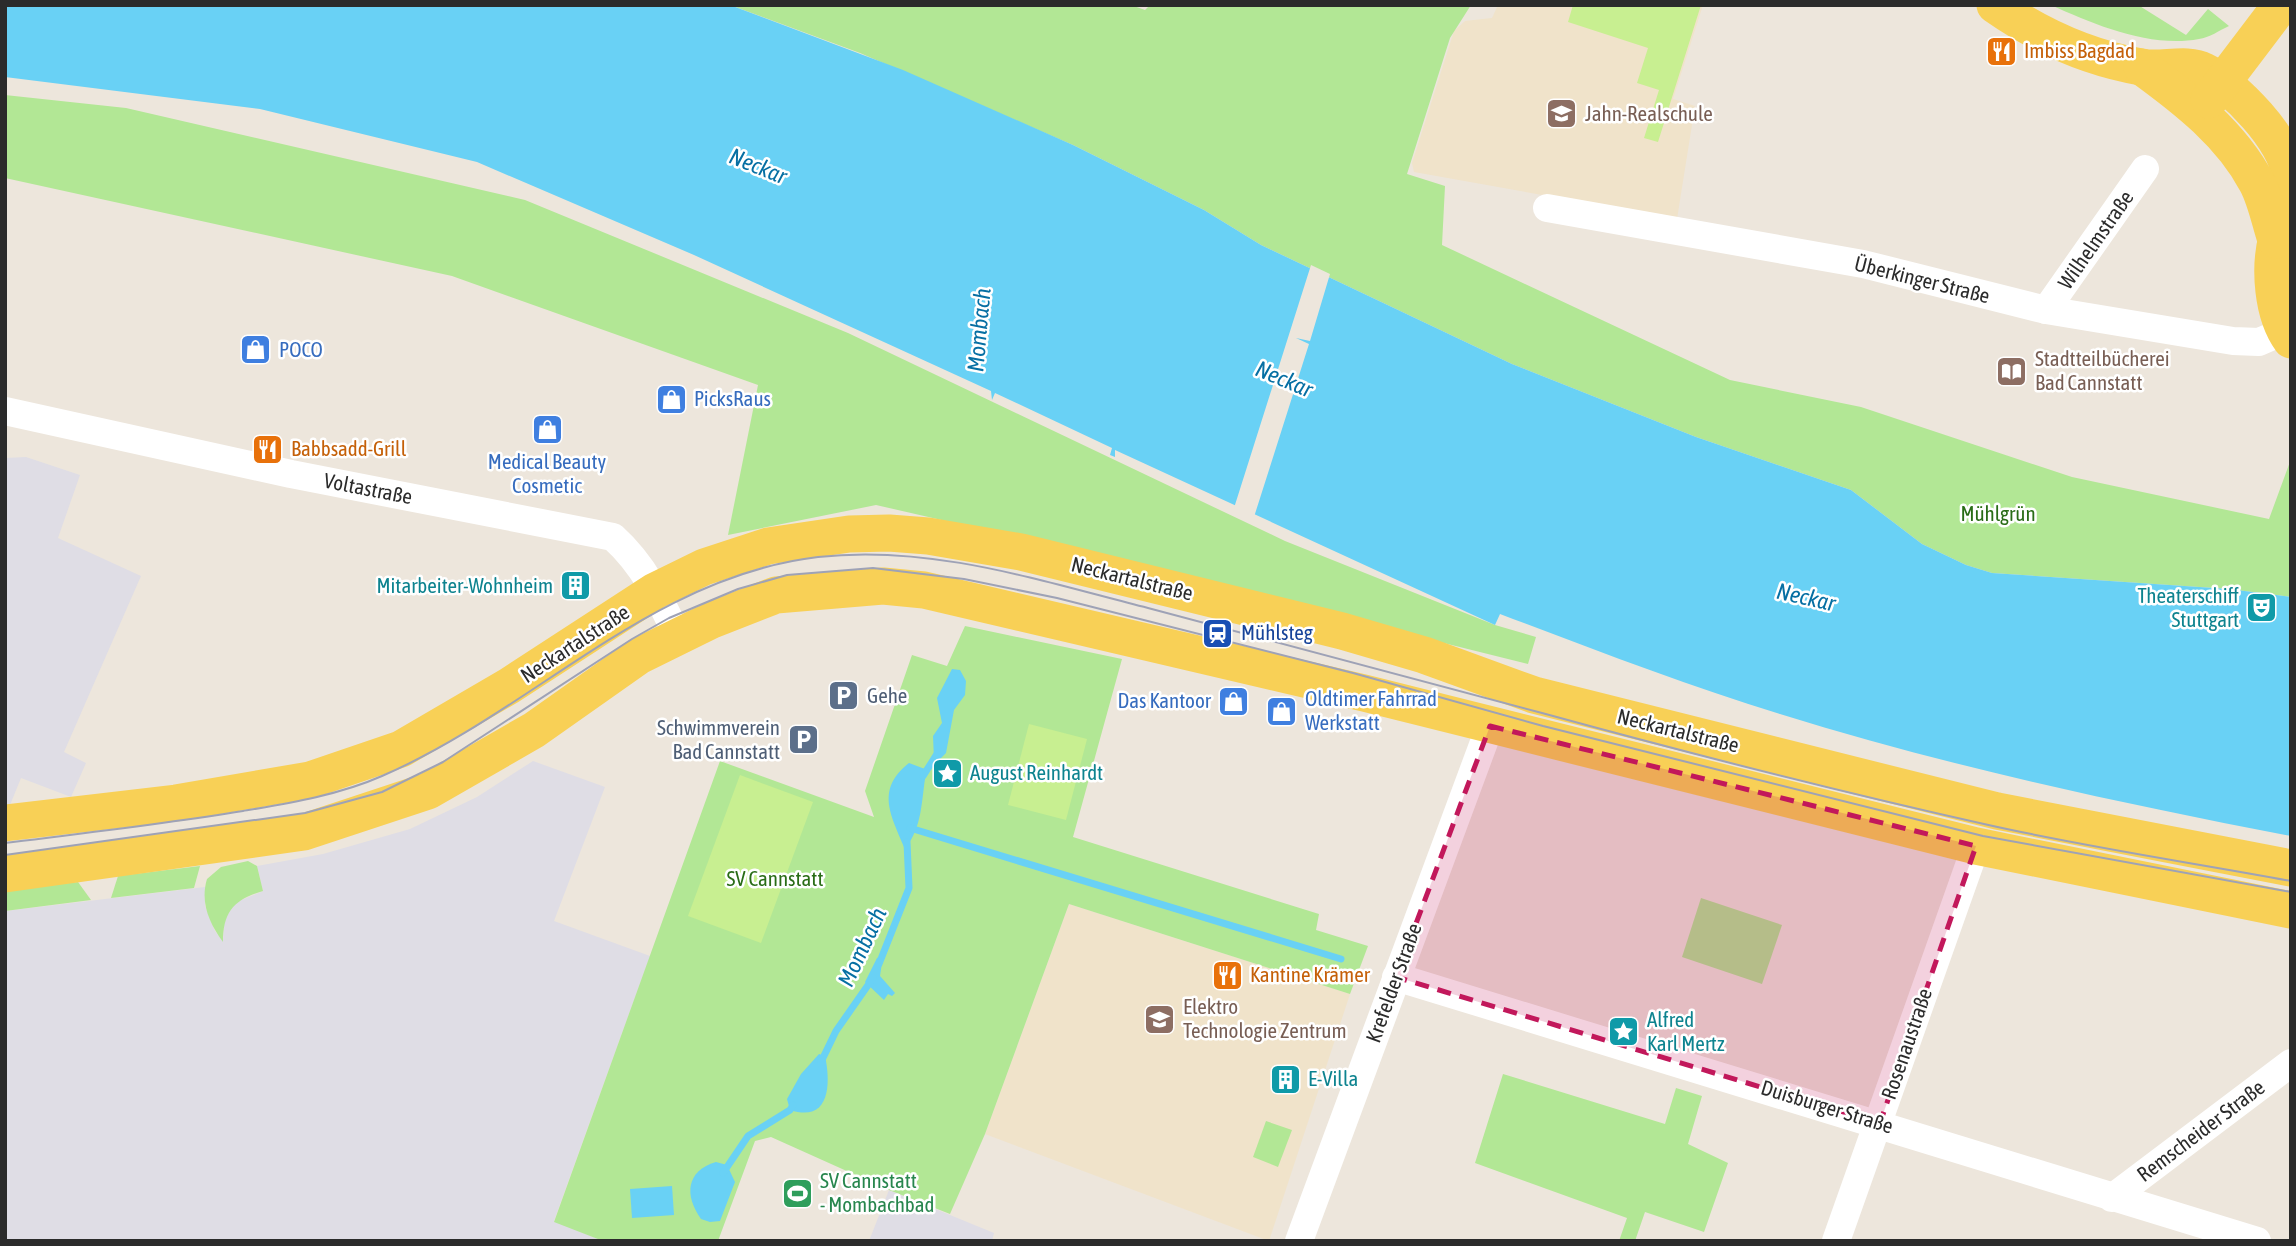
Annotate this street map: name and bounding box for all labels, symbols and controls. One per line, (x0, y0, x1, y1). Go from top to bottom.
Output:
restaurant icon: Imbiss Bagdad (1984, 34, 2018, 68)
place label: Imbiss Bagdad (2024, 38, 2135, 62)
school or university icon: Jahn-Realschule (1545, 97, 1579, 131)
place label: Jahn-Realschule (1585, 101, 1713, 125)
water label: Neckar (726, 143, 791, 190)
street label: Wilhelmstraße (2053, 186, 2138, 293)
street label: Überkinger Straße (1852, 251, 1992, 307)
water label: Mombach (962, 287, 996, 373)
shop icon: POCO (239, 333, 273, 367)
place label: POCO (279, 337, 323, 361)
place label: Stadtteilbücherei Bad Cannstatt (2035, 346, 2170, 394)
library icon: Stadtteilbücherei Bad Cannstatt (1995, 354, 2029, 388)
water label: Neckar (1252, 355, 1317, 403)
shop icon: PicksRaus (654, 382, 688, 416)
place label: PicksRaus (694, 386, 771, 410)
shop icon: Medical Beauty Cosmetic (530, 413, 564, 447)
restaurant icon: Babbsadd-Grill (251, 432, 285, 466)
place label: Babbsadd-Grill (291, 436, 407, 460)
place label: Medical Beauty Cosmetic (488, 449, 607, 497)
street label: Voltastraße (322, 468, 414, 508)
park label: Mühlgrün (1960, 501, 2036, 525)
street label: Neckartalstraße (1069, 551, 1195, 605)
building icon: Mitarbeiter-Wohnheim (559, 569, 593, 603)
place label: Mitarbeiter-Wohnheim (376, 573, 553, 597)
water label: Neckar (1774, 578, 1839, 617)
place label: Theaterschiff Stuttgart (2138, 583, 2240, 631)
theatre icon: Theaterschiff Stuttgart (2245, 591, 2279, 625)
street label: Neckartalstraße (516, 599, 633, 687)
station icon: Mühlsteg (1201, 616, 1235, 650)
place label: Mühlsteg (1241, 620, 1313, 644)
parking icon: Gehe (827, 679, 861, 713)
place label: Gehe (867, 683, 907, 707)
shop icon: Das Kantoor (1217, 684, 1251, 718)
place label: Oldtimer Fahrrad Werkstatt (1305, 686, 1437, 734)
place label: Das Kantoor (1118, 688, 1212, 712)
shop icon: Oldtimer Fahrrad Werkstatt (1265, 694, 1299, 728)
street label: Neckartalstraße (1615, 703, 1741, 757)
place label: Schwimmverein Bad Cannstatt (657, 715, 780, 763)
parking icon: Schwimmverein Bad Cannstatt (786, 723, 820, 757)
place icon: August Reinhardt (930, 756, 964, 790)
place label: August Reinhardt (970, 760, 1103, 784)
park label: SV Cannstatt (727, 866, 823, 890)
water label: Mombach (832, 903, 892, 991)
street label: Krefelder Straße (1360, 920, 1426, 1046)
restaurant icon: Kantine Krämer (1210, 958, 1244, 992)
place label: Kantine Krämer (1250, 962, 1371, 986)
street label: Rosenaustraße (1876, 985, 1936, 1102)
place label: Elektro Technologie Zentrum (1183, 994, 1347, 1042)
school or university icon: Elektro Technologie Zentrum (1143, 1002, 1177, 1036)
place label: Alfred Karl Mertz (1647, 1007, 1725, 1055)
place icon: Alfred Karl Mertz (1607, 1015, 1641, 1049)
building icon: E-Villa (1268, 1062, 1302, 1096)
place label: E-Villa (1308, 1066, 1358, 1090)
street label: Remscheider Straße (2132, 1074, 2269, 1186)
street label: Duisburger Straße (1758, 1075, 1896, 1138)
place label: SV Cannstatt - Mombachbad (820, 1168, 935, 1216)
sports icon: SV Cannstatt - Mombachbad (780, 1176, 814, 1210)

